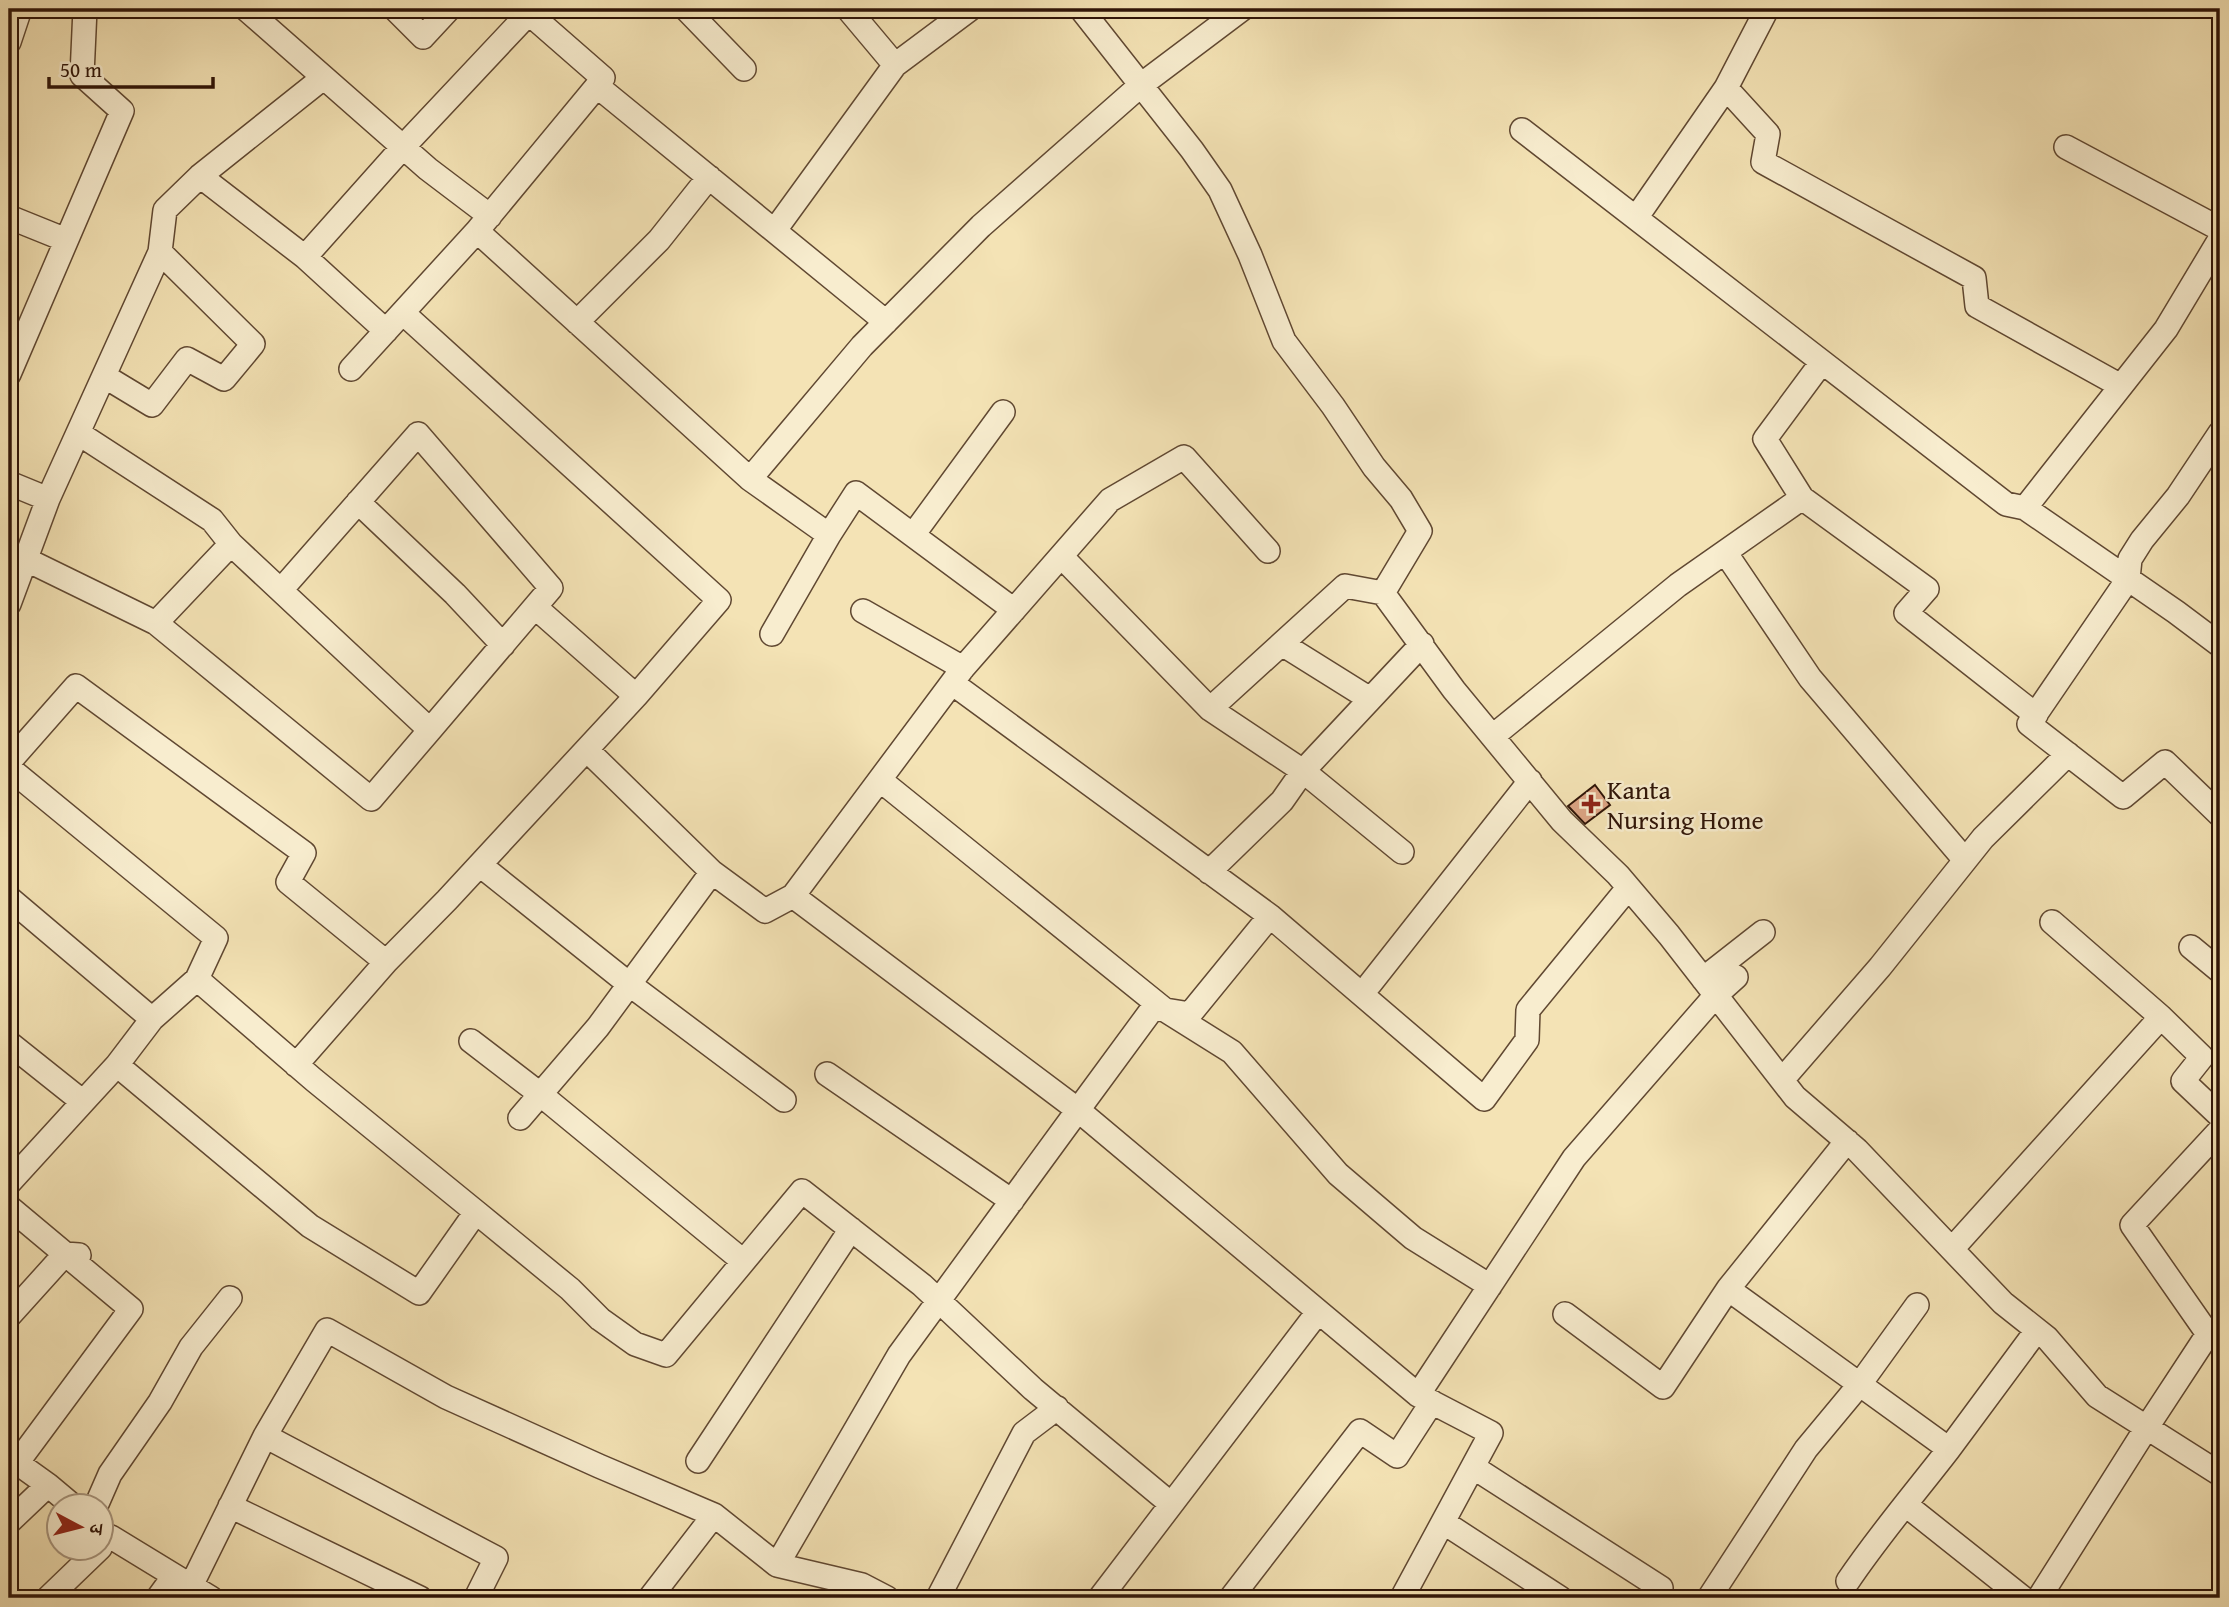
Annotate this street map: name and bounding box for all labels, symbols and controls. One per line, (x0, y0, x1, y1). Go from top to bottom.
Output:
scale bar (49, 46, 214, 90)
text: 50 m (60, 54, 102, 85)
place label: Kanta Nursing Home (1607, 770, 1764, 839)
marker: Kanta Nursing Home (1581, 794, 1601, 814)
north arrow (46, 1492, 116, 1562)
text: उ (82, 1521, 112, 1537)

